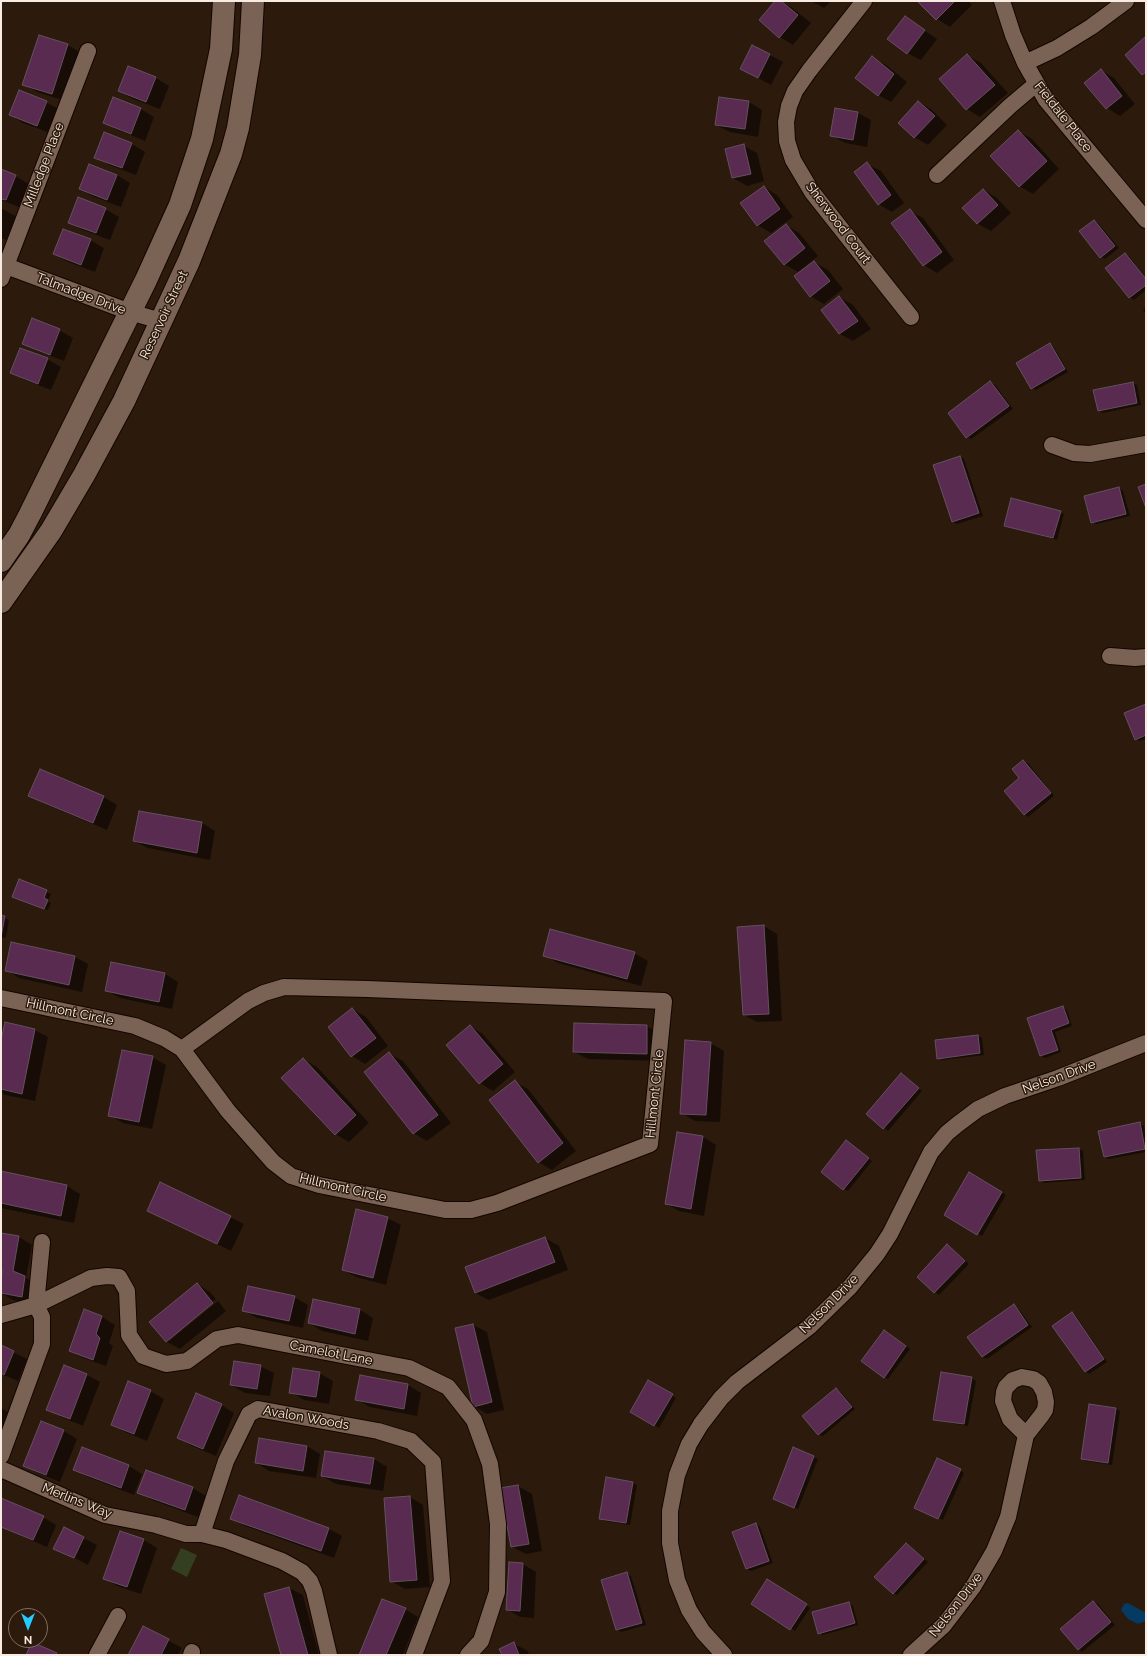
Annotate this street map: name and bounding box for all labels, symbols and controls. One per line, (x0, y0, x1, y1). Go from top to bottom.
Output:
street label: Fieldale Place (1031, 79, 1095, 155)
street label: Milledge Place (21, 120, 67, 210)
street label: Sherwood Court (802, 179, 874, 267)
street label: Reservoir Street (137, 268, 191, 362)
street label: Talmadge Drive (34, 270, 128, 318)
street label: Hillmont Circle (25, 995, 115, 1029)
street label: Hillmont Circle (643, 1049, 667, 1139)
street label: Nelson Drive (1020, 1056, 1098, 1098)
street label: Hillmont Circle (298, 1170, 388, 1206)
street label: Nelson Drive (796, 1271, 862, 1337)
street label: Camelot Lane (288, 1337, 374, 1369)
street label: Avalon Woods (262, 1403, 350, 1433)
street label: Merlins Way (40, 1480, 114, 1522)
street label: Nelson Drive (926, 1570, 986, 1640)
north arrow (8, 1608, 48, 1648)
text: N (24, 1633, 32, 1646)

